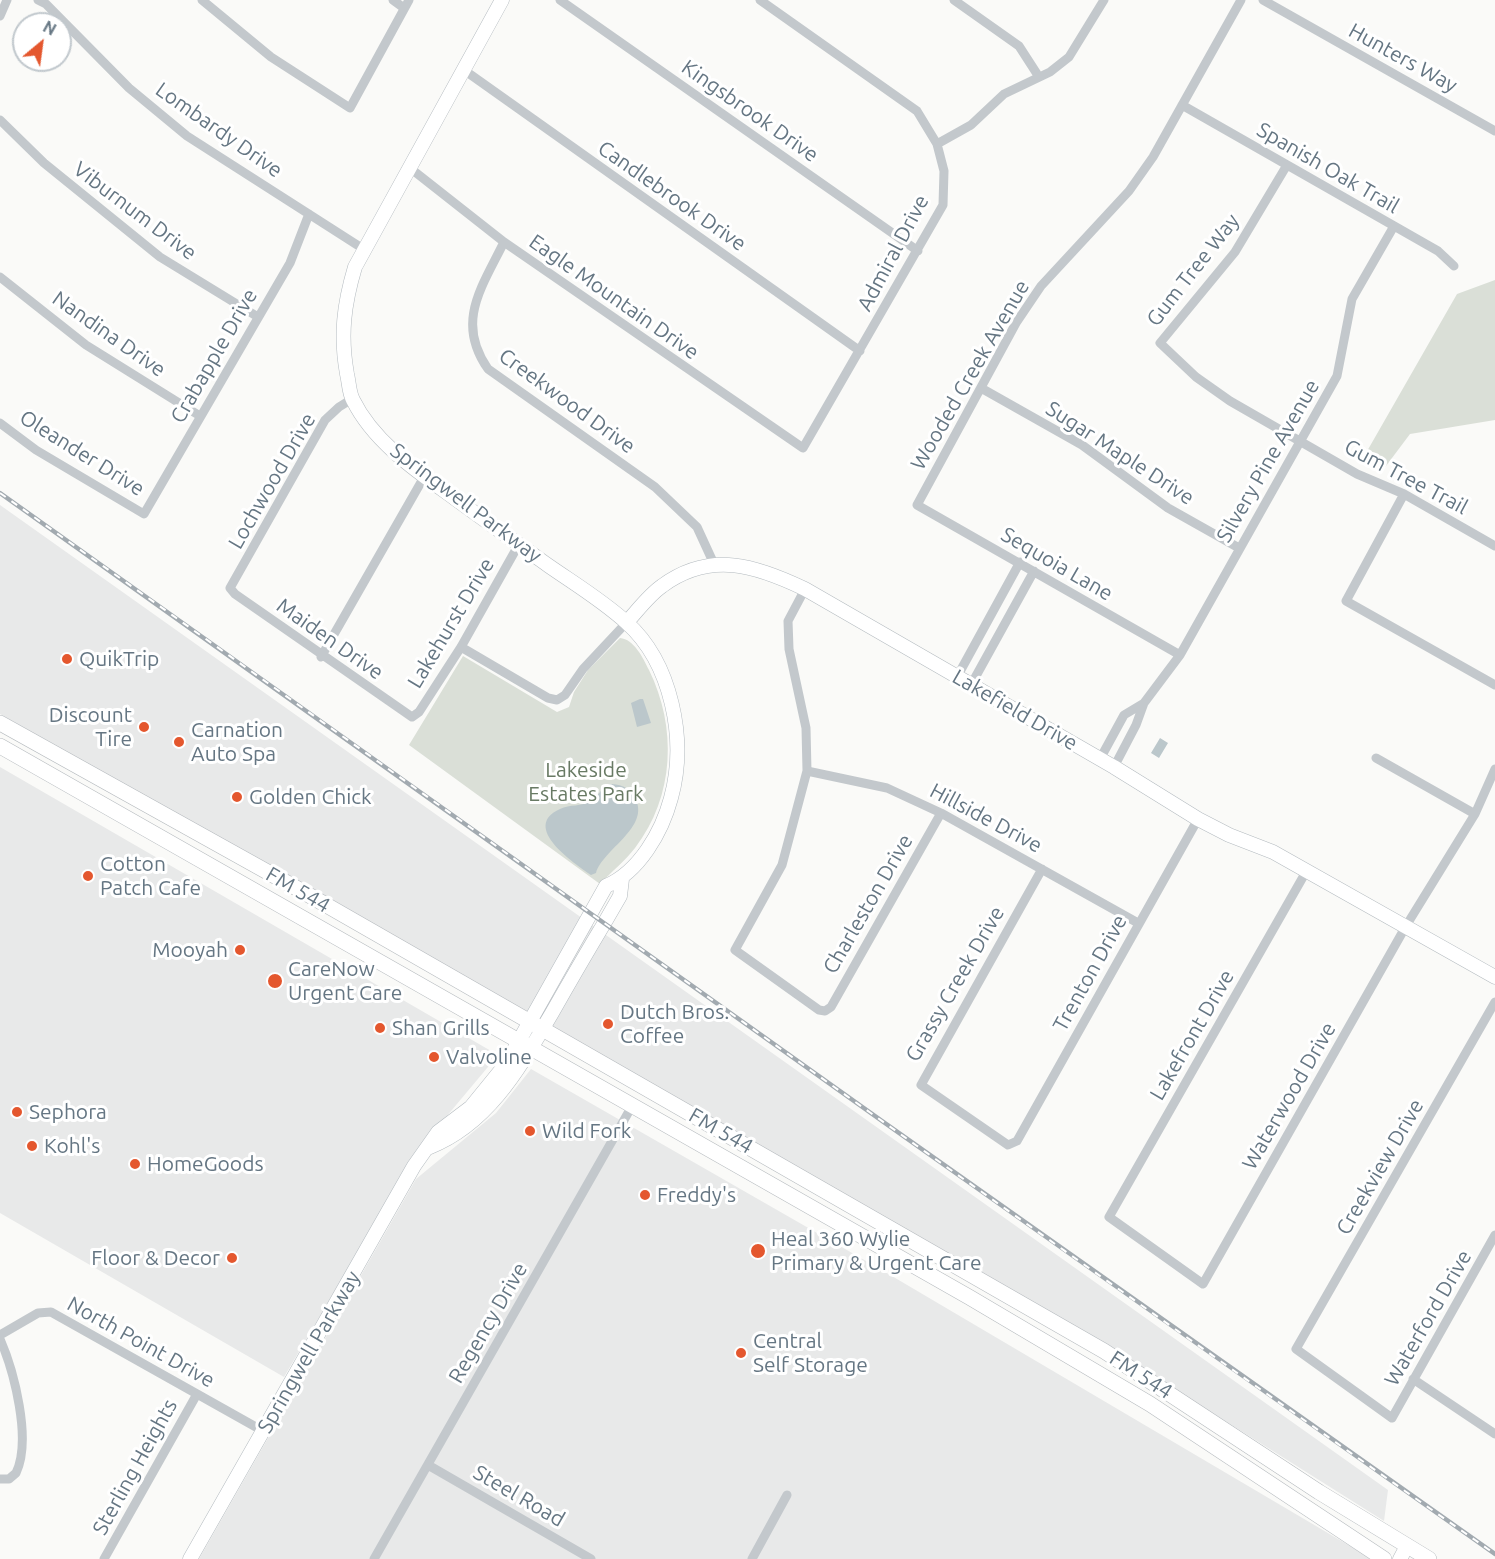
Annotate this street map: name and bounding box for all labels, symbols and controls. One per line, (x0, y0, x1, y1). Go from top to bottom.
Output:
north arrow (12, 12, 72, 72)
text: N (40, 17, 59, 39)
street label: Hunters Way (1344, 18, 1462, 98)
street label: Kingsbrook Drive (677, 54, 823, 168)
street label: Lombardy Drive (151, 77, 287, 183)
street label: Spanish Oak Trail (1252, 117, 1404, 219)
street label: Candlebrook Drive (593, 136, 751, 256)
street label: Viburnum Drive (68, 156, 202, 266)
street label: Admiral Drive (852, 191, 934, 315)
street label: Gum Tree Way (1141, 209, 1245, 331)
street label: Eagle Mountain Drive (524, 229, 704, 365)
street label: Wooded Creek Avenue (905, 276, 1035, 474)
street label: Crabapple Drive (165, 284, 263, 428)
street label: Nandina Drive (48, 286, 170, 382)
street label: Creekwood Drive (494, 343, 640, 459)
street label: Silvery Pine Avenue (1211, 375, 1325, 547)
street label: Sugar Maple Drive (1041, 396, 1199, 510)
street label: Oleander Drive (15, 405, 149, 501)
street label: Lochwood Drive (223, 409, 321, 553)
street label: Gum Tree Trail (1340, 434, 1472, 520)
street label: Springwell Parkway (385, 438, 547, 568)
street label: Sequoia Lane (997, 522, 1117, 606)
street label: Lakehurst Drive (402, 553, 500, 693)
street label: Maiden Drive (272, 593, 388, 685)
place label: QuikTrip (79, 646, 159, 672)
marker: QuikTrip (60, 652, 74, 666)
street label: Lakefield Drive (948, 664, 1082, 756)
place label: Discount Tire (49, 702, 132, 752)
place label: Carnation Auto Spa (191, 717, 283, 767)
marker: Discount Tire (137, 720, 151, 734)
marker: Carnation Auto Spa (172, 735, 186, 749)
park label: Lakeside Estates Park (528, 757, 644, 807)
street label: Hillside Drive (926, 778, 1046, 858)
place label: Golden Chick (249, 784, 372, 810)
marker: Golden Chick (230, 790, 244, 804)
street label: Charleston Drive (818, 830, 918, 978)
place label: Cotton Patch Cafe (100, 851, 201, 901)
street label: FM 544 (262, 862, 334, 918)
marker: Cotton Patch Cafe (81, 869, 95, 883)
street label: Grassy Creek Drive (900, 902, 1010, 1066)
street label: Trenton Drive (1048, 910, 1132, 1036)
place label: Mooyah (152, 937, 228, 963)
marker: Mooyah (233, 943, 247, 957)
place label: CareNow Urgent Care (288, 956, 402, 1006)
street label: Lakefront Drive (1145, 965, 1239, 1105)
marker: CareNow Urgent Care (266, 972, 284, 990)
place label: Dutch Bros. Coffee (620, 999, 729, 1049)
place label: Shan Grills (392, 1015, 490, 1041)
marker: Dutch Bros. Coffee (601, 1017, 615, 1031)
street label: Waterwood Drive (1237, 1018, 1341, 1174)
marker: Shan Grills (373, 1021, 387, 1035)
place label: Valvoline (446, 1044, 532, 1070)
marker: Valvoline (427, 1050, 441, 1064)
street label: Creekview Drive (1331, 1095, 1429, 1239)
place label: Sephora (29, 1099, 107, 1125)
street label: FM 544 (685, 1103, 757, 1159)
marker: Sephora (10, 1105, 24, 1119)
place label: Wild Fork (542, 1118, 631, 1144)
marker: Wild Fork (523, 1124, 537, 1138)
place label: Kohl's (44, 1133, 100, 1159)
marker: Kohl's (25, 1139, 39, 1153)
place label: HomeGoods (147, 1151, 264, 1177)
marker: HomeGoods (128, 1157, 142, 1171)
place label: Freddy's (657, 1182, 736, 1208)
marker: Freddy's (638, 1188, 652, 1202)
place label: Heal 360 Wylie Primary & Urgent Care (771, 1226, 982, 1276)
marker: Heal 360 Wylie Primary & Urgent Care (749, 1242, 767, 1260)
place label: Floor & Decor (91, 1245, 220, 1271)
street label: Waterford Drive (1379, 1246, 1477, 1390)
marker: Floor & Decor (225, 1251, 239, 1265)
street label: Regency Drive (443, 1258, 533, 1388)
street label: Springwell Parkway (252, 1266, 366, 1438)
street label: North Point Drive (63, 1291, 219, 1393)
place label: Central Self Storage (753, 1328, 868, 1378)
street label: FM 544 (1105, 1345, 1177, 1405)
marker: Central Self Storage (734, 1346, 748, 1360)
street label: Sterling Heights (87, 1395, 183, 1539)
street label: Steel Road (469, 1460, 569, 1532)

